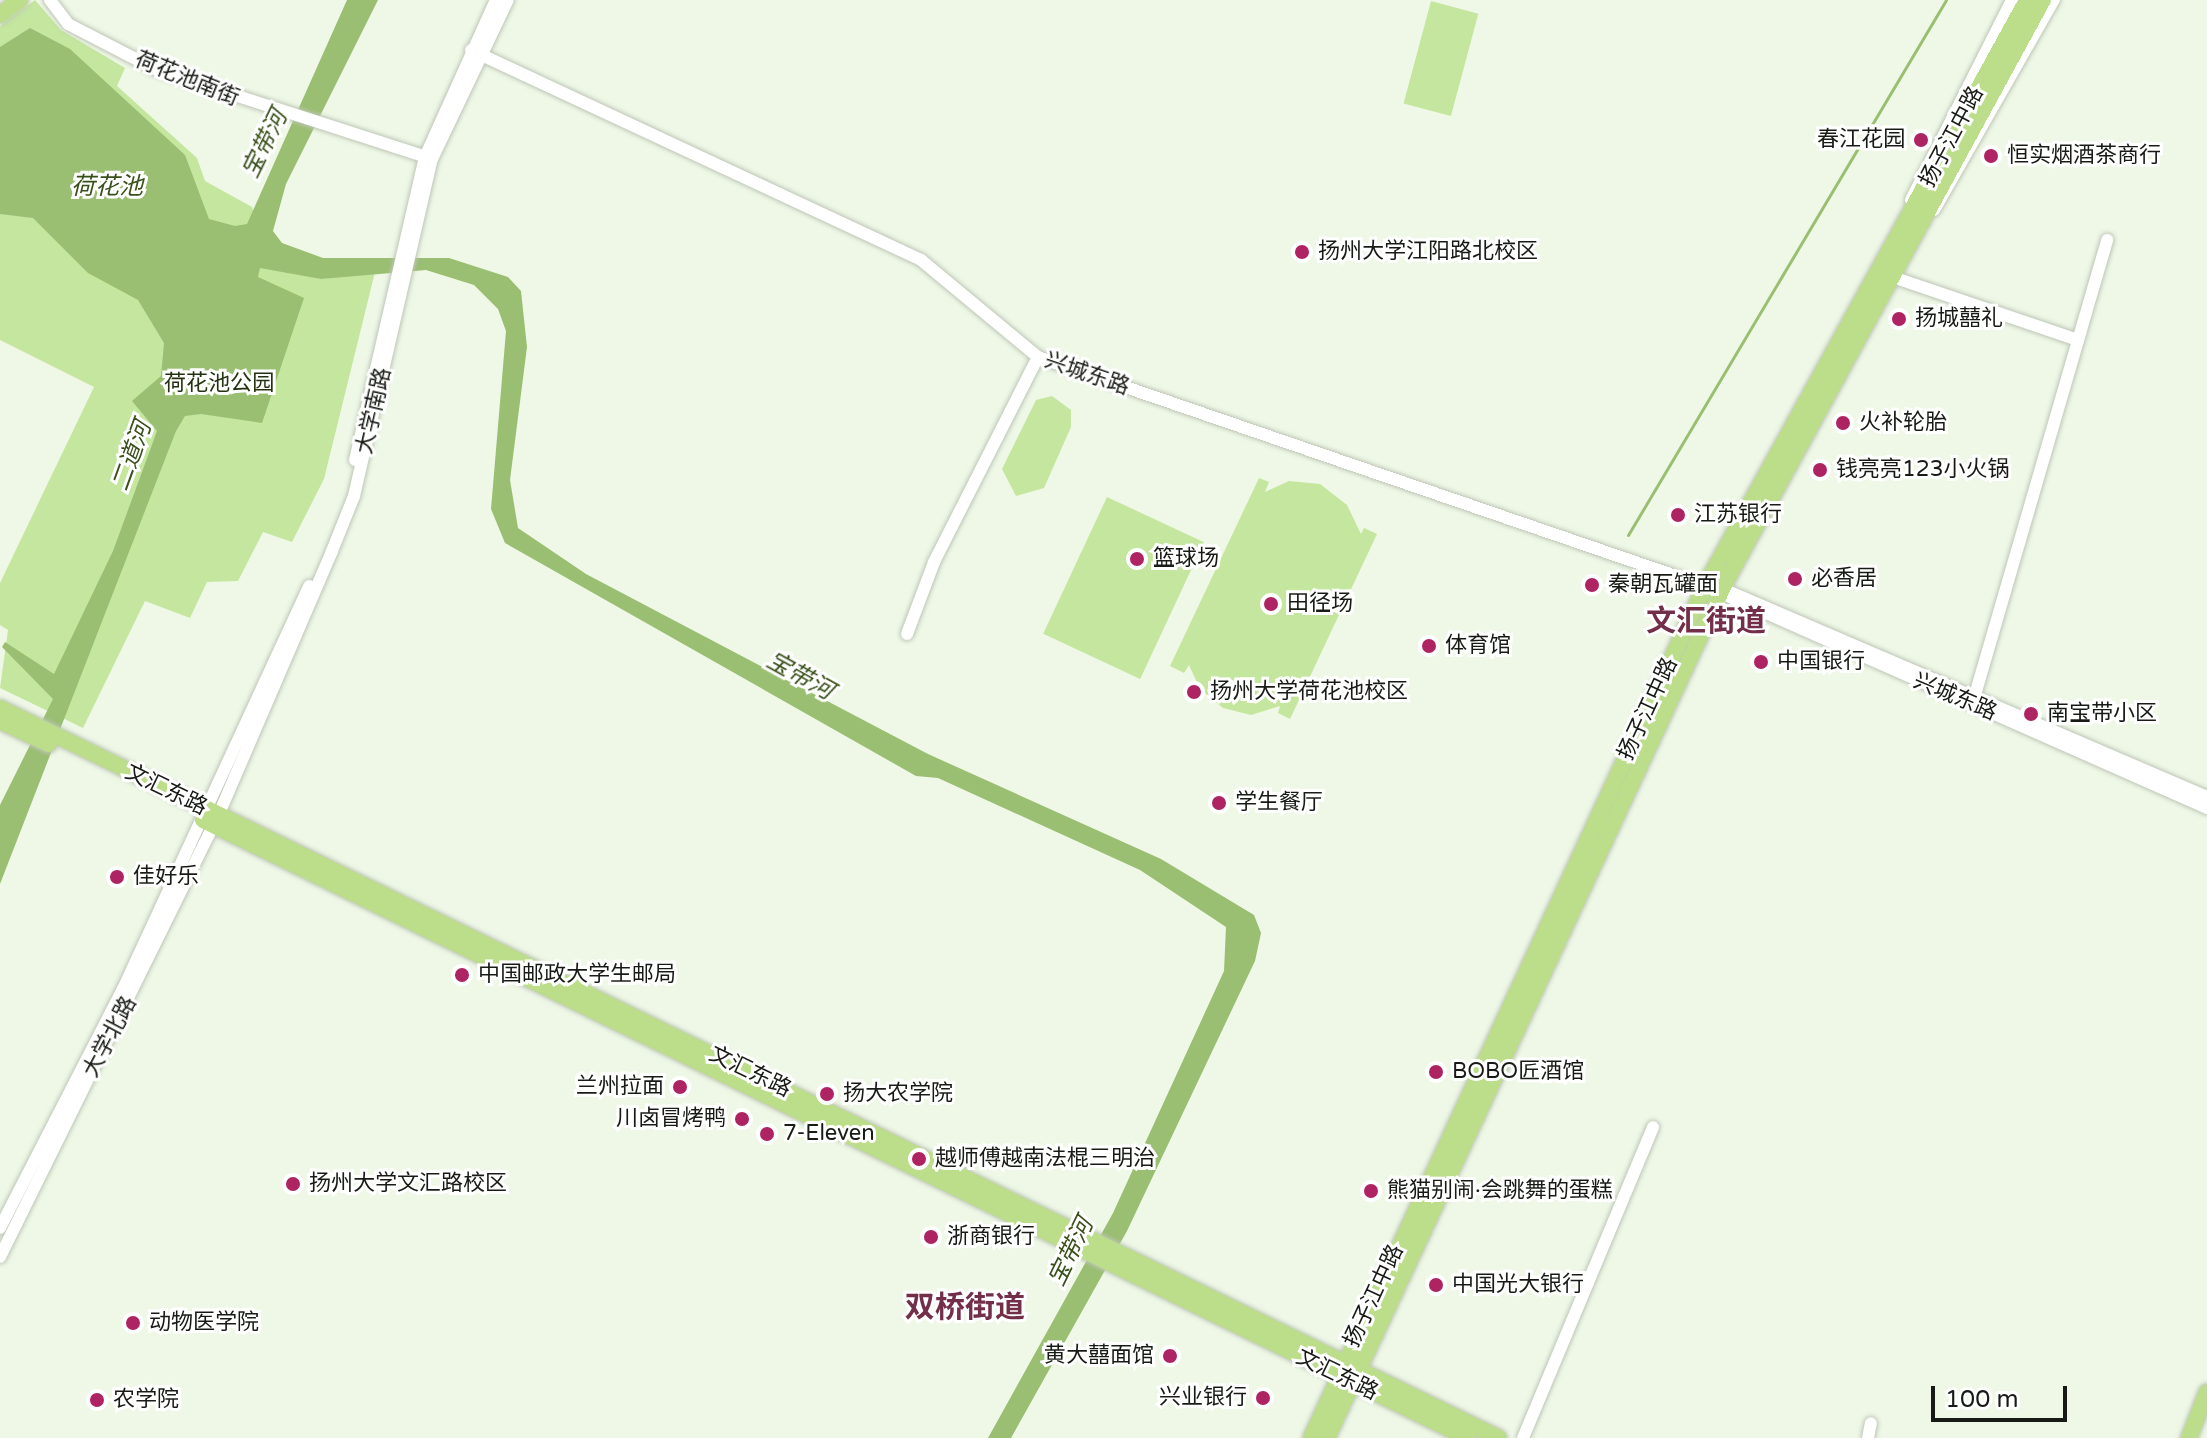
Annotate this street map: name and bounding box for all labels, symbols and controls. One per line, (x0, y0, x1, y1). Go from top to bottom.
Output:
street label: 荷花池南街 (131, 46, 243, 112)
street label: 扬子江中路 (1915, 82, 1989, 192)
water label: 宝带河 (236, 105, 294, 183)
place label: 春江花园 (1817, 127, 1905, 153)
marker: 春江花园 (1912, 131, 1930, 149)
place label: 恒实烟酒茶商行 (2007, 143, 2161, 169)
marker: 恒实烟酒茶商行 (1982, 147, 2000, 165)
water label: 荷花池 (71, 173, 143, 201)
place label: 扬州大学江阳路北校区 (1318, 239, 1538, 265)
marker: 扬州大学江阳路北校区 (1293, 243, 1311, 261)
place label: 扬城囍礼 (1915, 306, 2003, 332)
marker: 扬城囍礼 (1890, 310, 1908, 328)
street label: 兴城东路 (1041, 347, 1133, 401)
street label: 大学南路 (351, 365, 397, 457)
park label: 荷花池公园 (164, 371, 274, 397)
place label: 火补轮胎 (1859, 410, 1947, 436)
marker: 火补轮胎 (1834, 414, 1852, 432)
water label: 二道河 (106, 417, 158, 495)
place label: 钱亮亮123小火锅 (1836, 457, 2009, 483)
marker: 钱亮亮123小火锅 (1811, 461, 1829, 479)
place label: 江苏银行 (1694, 502, 1782, 528)
marker: 江苏银行 (1669, 506, 1687, 524)
place label: 篮球场 (1153, 546, 1219, 572)
marker: 篮球场 (1128, 550, 1146, 568)
place label: 必香居 (1811, 566, 1877, 592)
marker: 必香居 (1786, 570, 1804, 588)
place label: 秦朝瓦罐面 (1608, 572, 1718, 598)
marker: 秦朝瓦罐面 (1583, 576, 1601, 594)
place label: 田径场 (1287, 591, 1353, 617)
marker: 田径场 (1262, 595, 1280, 613)
district label: 文汇街道 (1646, 604, 1766, 640)
place label: 体育馆 (1445, 633, 1511, 659)
marker: 体育馆 (1420, 637, 1438, 655)
water label: 宝带河 (762, 646, 838, 706)
place label: 中国银行 (1777, 649, 1865, 675)
marker: 中国银行 (1752, 653, 1770, 671)
street label: 扬子江中路 (1613, 654, 1683, 764)
street label: 兴城东路 (1909, 668, 2001, 726)
place label: 扬州大学荷花池校区 (1210, 679, 1408, 705)
marker: 扬州大学荷花池校区 (1185, 683, 1203, 701)
place label: 南宝带小区 (2047, 701, 2157, 727)
marker: 南宝带小区 (2022, 705, 2040, 723)
street label: 文汇东路 (121, 759, 211, 821)
place label: 学生餐厅 (1235, 790, 1323, 816)
marker: 学生餐厅 (1210, 794, 1228, 812)
place label: 佳好乐 (133, 864, 199, 890)
marker: 佳好乐 (108, 868, 126, 886)
place label: 中国邮政大学生邮局 (478, 962, 676, 988)
marker: 中国邮政大学生邮局 (453, 966, 471, 984)
street label: 大学北路 (78, 992, 142, 1082)
street label: 文汇东路 (705, 1041, 795, 1103)
place label: BOBO匠酒馆 (1452, 1059, 1584, 1085)
marker: BOBO匠酒馆 (1427, 1063, 1445, 1081)
place label: 兰州拉面 (576, 1074, 664, 1100)
marker: 兰州拉面 (671, 1078, 689, 1096)
place label: 扬大农学院 (843, 1081, 953, 1107)
marker: 扬大农学院 (818, 1085, 836, 1103)
place label: 川卤冒烤鸭 (616, 1106, 726, 1132)
marker: 川卤冒烤鸭 (733, 1110, 751, 1128)
place label: 7-Eleven (783, 1121, 875, 1147)
marker: 7-Eleven (758, 1125, 776, 1143)
place label: 越师傅越南法棍三明治 (935, 1146, 1155, 1172)
marker: 越师傅越南法棍三明治 (910, 1150, 928, 1168)
place label: 扬州大学文汇路校区 (309, 1171, 507, 1197)
marker: 扬州大学文汇路校区 (284, 1175, 302, 1193)
place label: 熊猫别闹·会跳舞的蛋糕 (1387, 1178, 1613, 1204)
marker: 熊猫别闹·会跳舞的蛋糕 (1362, 1182, 1380, 1200)
water label: 宝带河 (1042, 1213, 1100, 1291)
place label: 浙商银行 (947, 1224, 1035, 1250)
marker: 浙商银行 (922, 1228, 940, 1246)
street label: 扬子江中路 (1339, 1241, 1409, 1351)
place label: 中国光大银行 (1452, 1272, 1584, 1298)
marker: 中国光大银行 (1427, 1276, 1445, 1294)
district label: 双桥街道 (905, 1290, 1025, 1326)
place label: 动物医学院 (149, 1310, 259, 1336)
marker: 动物医学院 (124, 1314, 142, 1332)
place label: 黄大囍面馆 (1044, 1343, 1154, 1369)
street label: 文汇东路 (1292, 1344, 1382, 1406)
marker: 黄大囍面馆 (1161, 1347, 1179, 1365)
scale bar (1935, 1370, 2071, 1420)
place label: 兴业银行 (1159, 1385, 1247, 1411)
text: 100 m (1945, 1385, 2019, 1414)
place label: 农学院 (113, 1387, 179, 1413)
marker: 兴业银行 (1254, 1389, 1272, 1407)
marker: 农学院 (88, 1391, 106, 1409)

